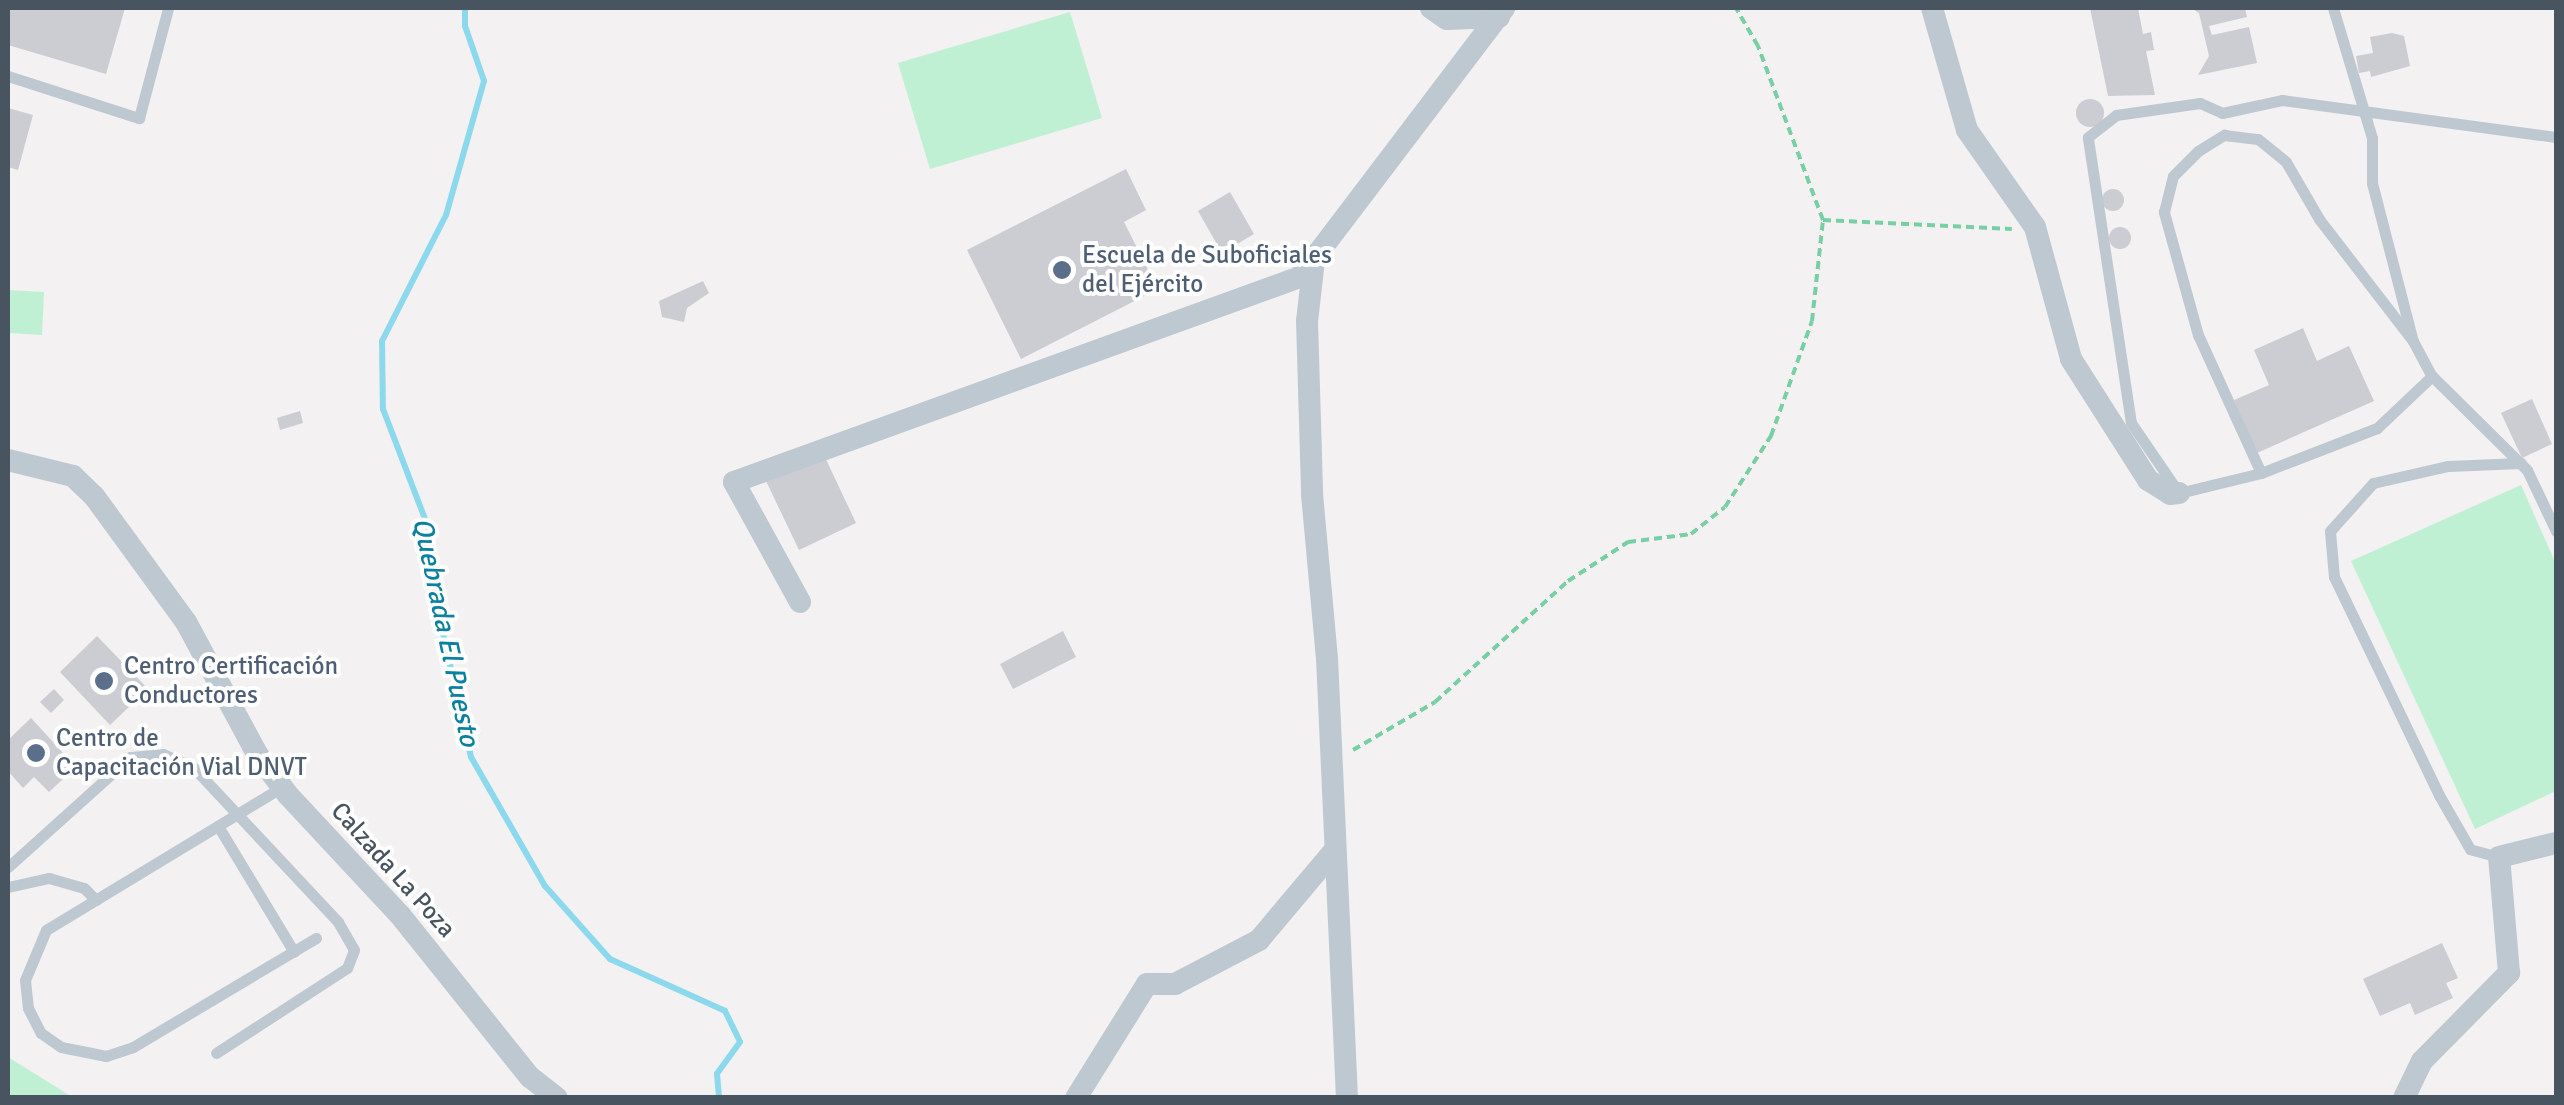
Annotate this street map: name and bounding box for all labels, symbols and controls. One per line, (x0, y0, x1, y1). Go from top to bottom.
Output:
place label: Escuela de Suboficiales del Ejército (1082, 241, 1332, 300)
marker: Escuela de Suboficiales del Ejército (1051, 259, 1073, 281)
water label: Quebrada El Puesto (405, 515, 487, 749)
place label: Centro Certificación Conductores (124, 652, 338, 711)
marker: Centro Certificación Conductores (93, 670, 115, 692)
place label: Centro de Capacitación Vial DNVT (56, 724, 307, 783)
marker: Centro de Capacitación Vial DNVT (25, 742, 47, 764)
street label: Calzada La Poza (324, 796, 462, 944)

